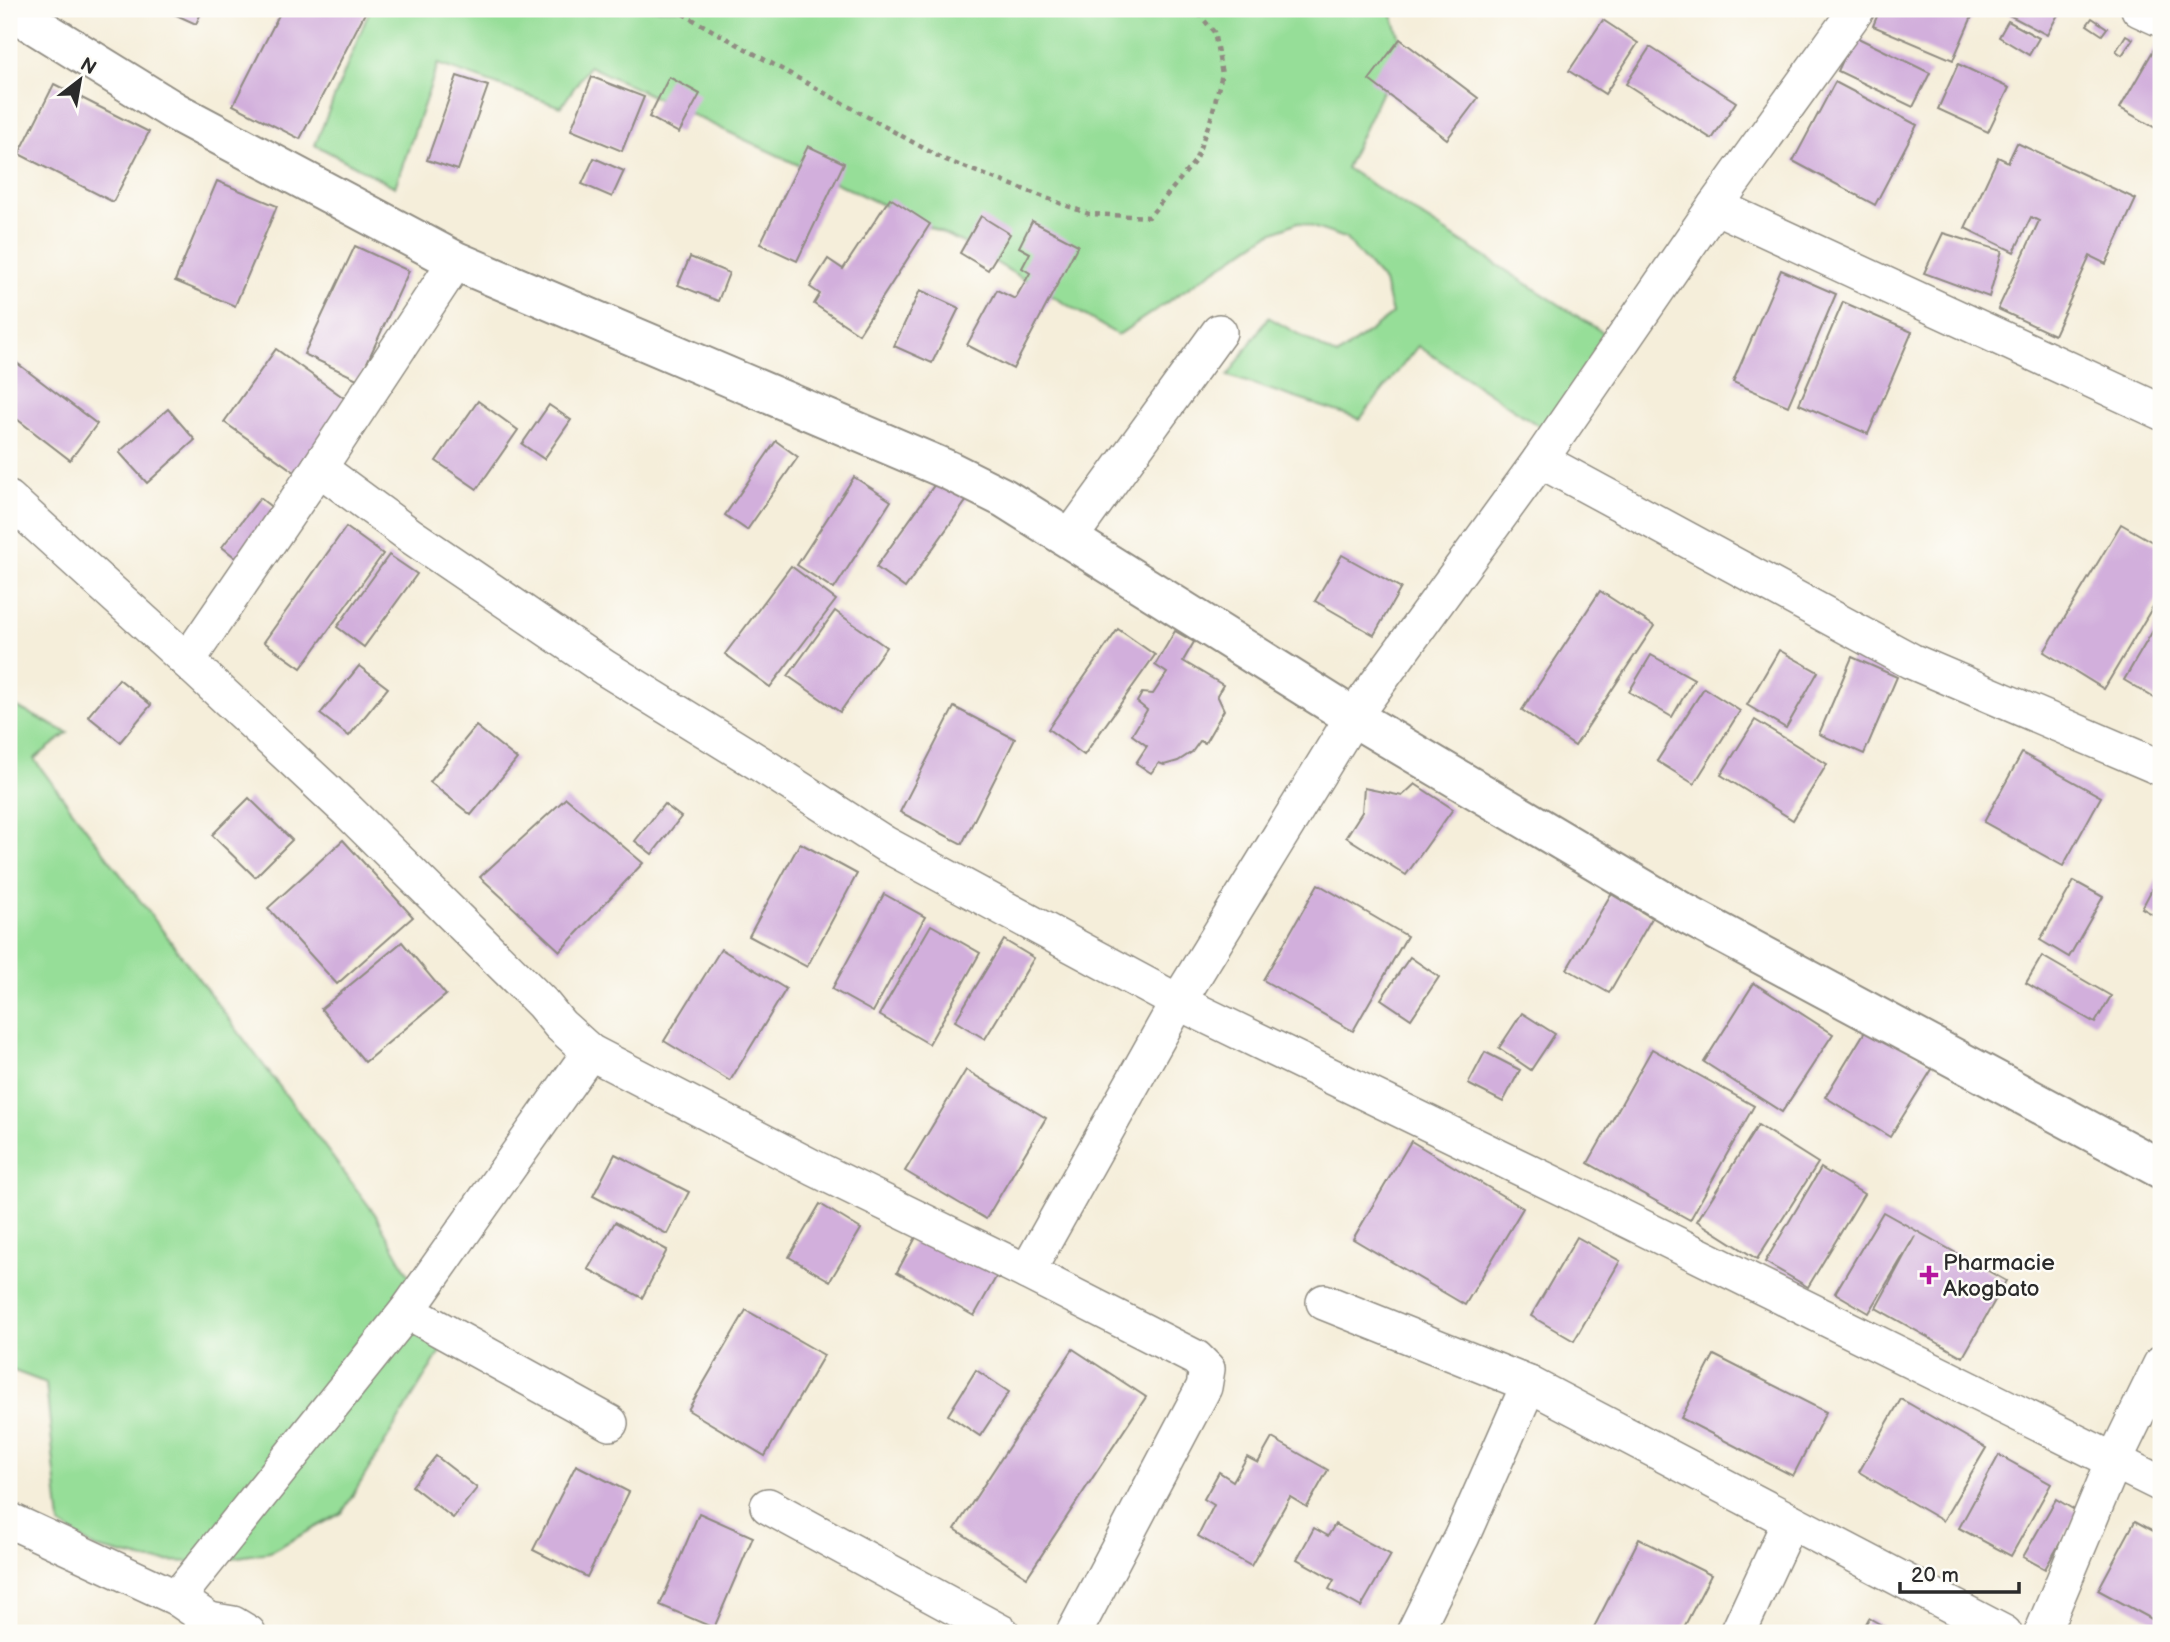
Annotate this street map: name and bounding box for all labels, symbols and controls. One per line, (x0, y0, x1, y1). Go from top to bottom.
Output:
north arrow (46, 46, 116, 116)
text: N (76, 53, 100, 80)
place label: Pharmacie Akogbato (1943, 1249, 2055, 1303)
marker: Pharmacie Akogbato (1921, 1267, 1937, 1283)
scale bar (1900, 1551, 2020, 1595)
text: 20 m (1911, 1563, 1959, 1588)

